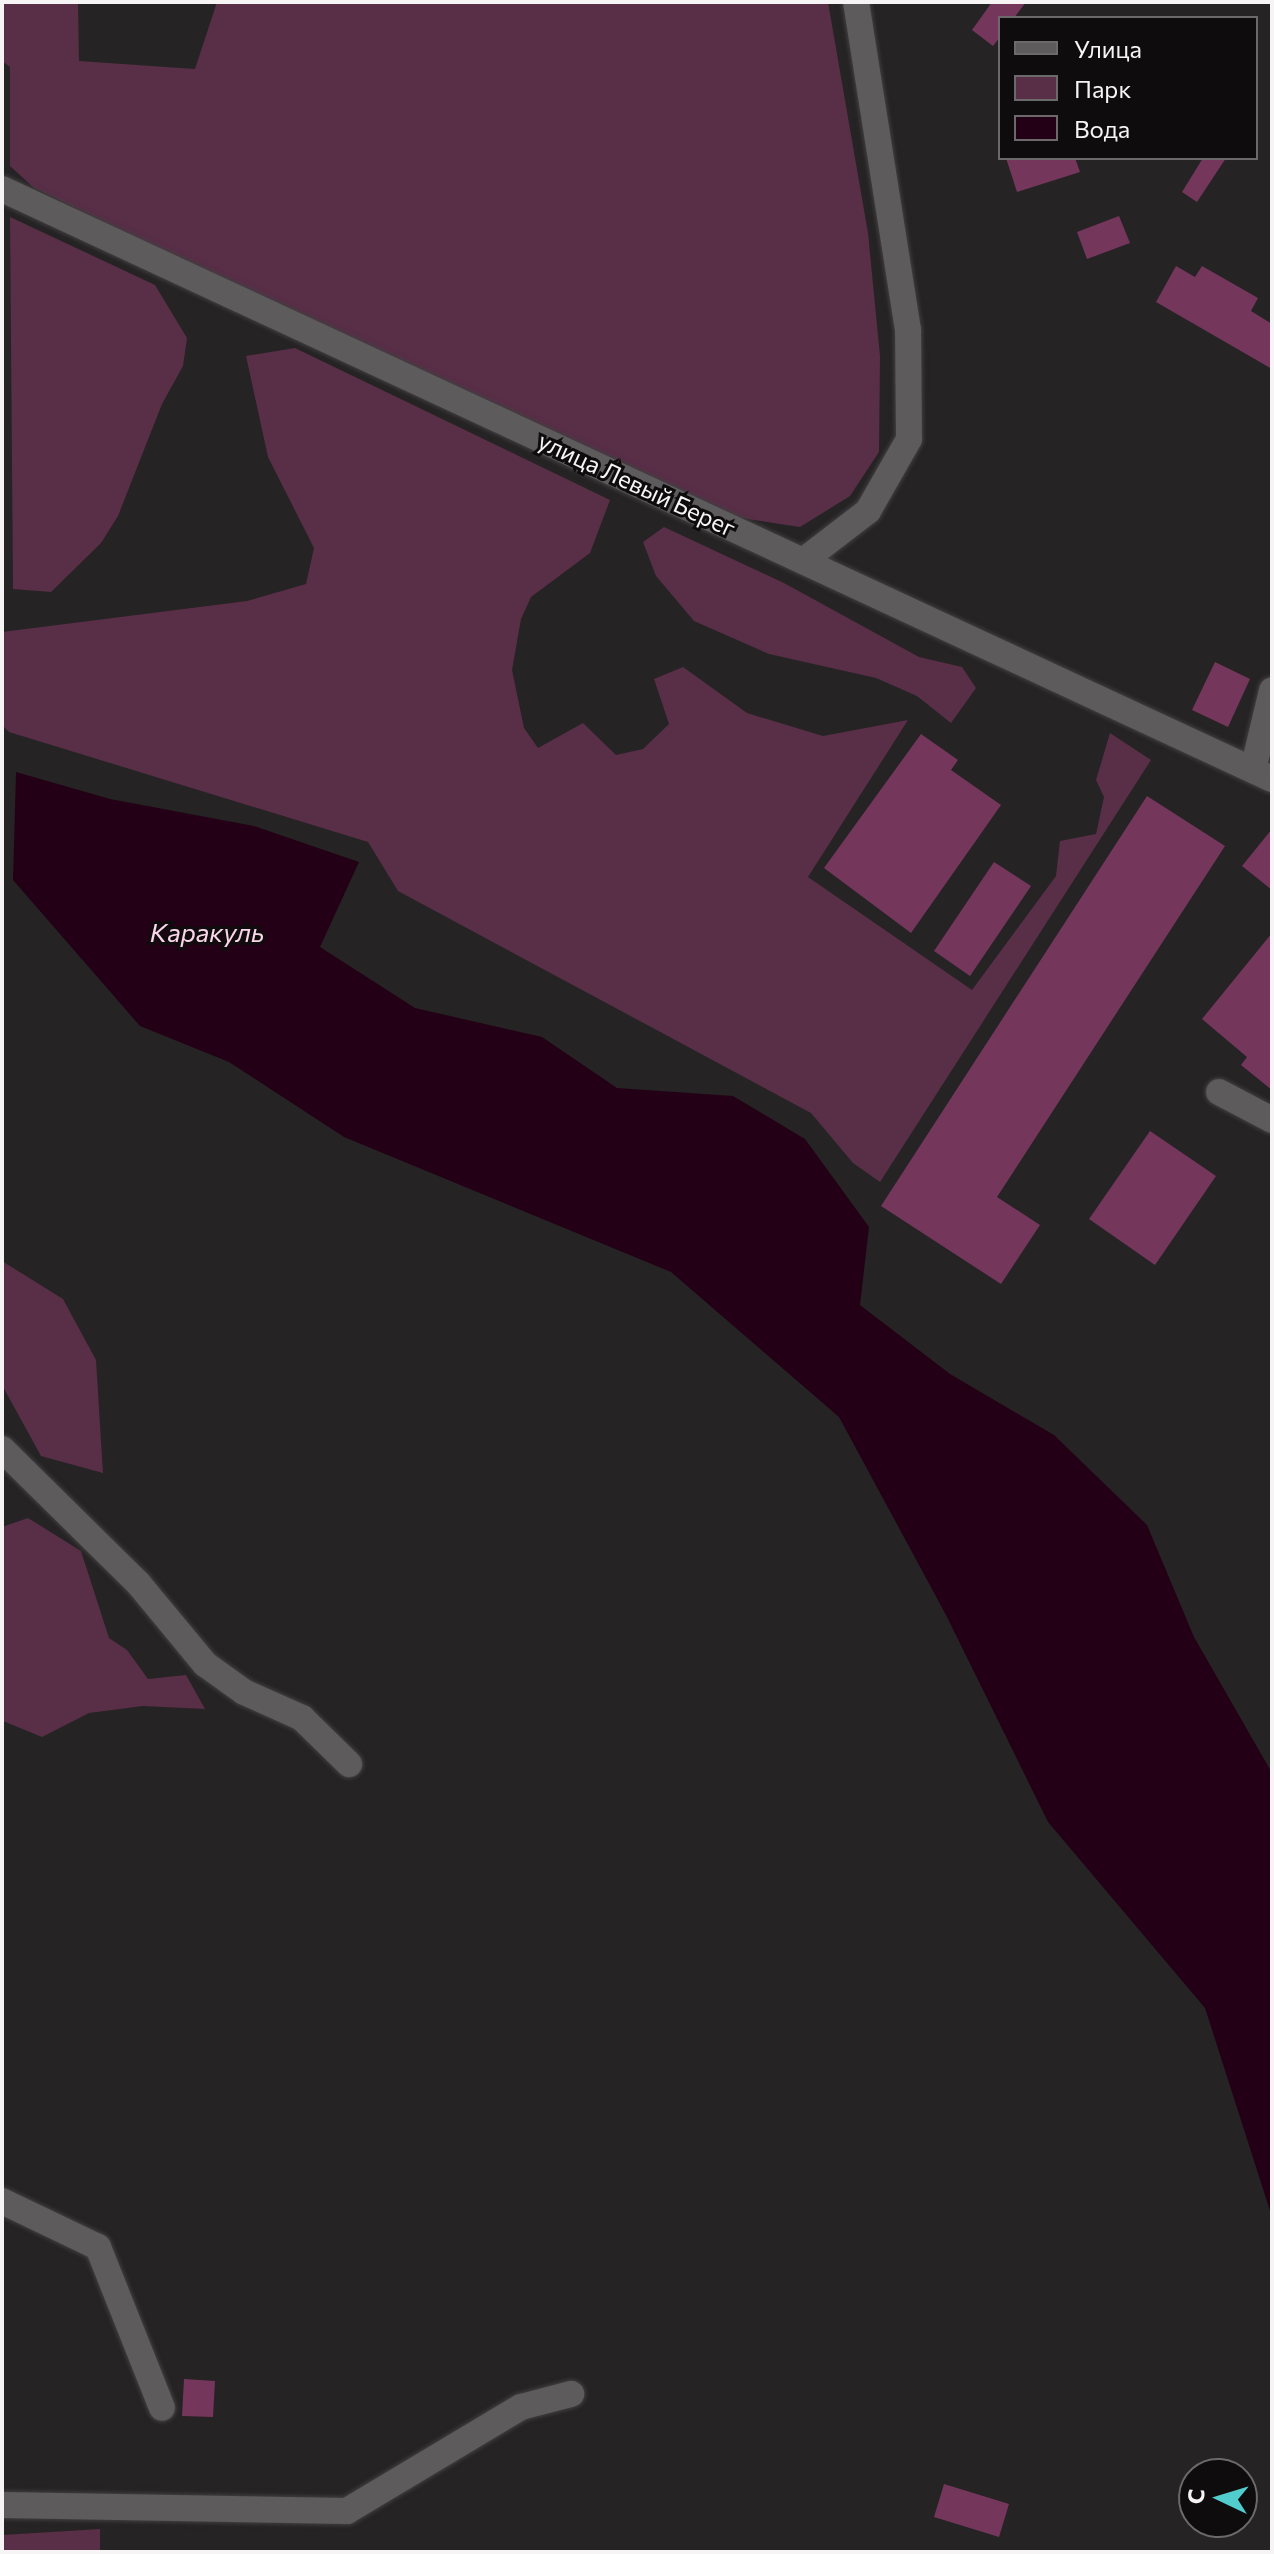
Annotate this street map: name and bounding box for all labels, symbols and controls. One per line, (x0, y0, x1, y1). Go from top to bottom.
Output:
legend (998, 16, 1258, 160)
text: Улица (1074, 34, 1142, 63)
text: Парк (1074, 74, 1131, 103)
text: Вода (1074, 114, 1130, 143)
street label: улица Левый Берег (534, 426, 740, 542)
water label: Каракуль (150, 916, 264, 948)
north arrow (1178, 2458, 1258, 2538)
text: С (1182, 2488, 1210, 2505)

